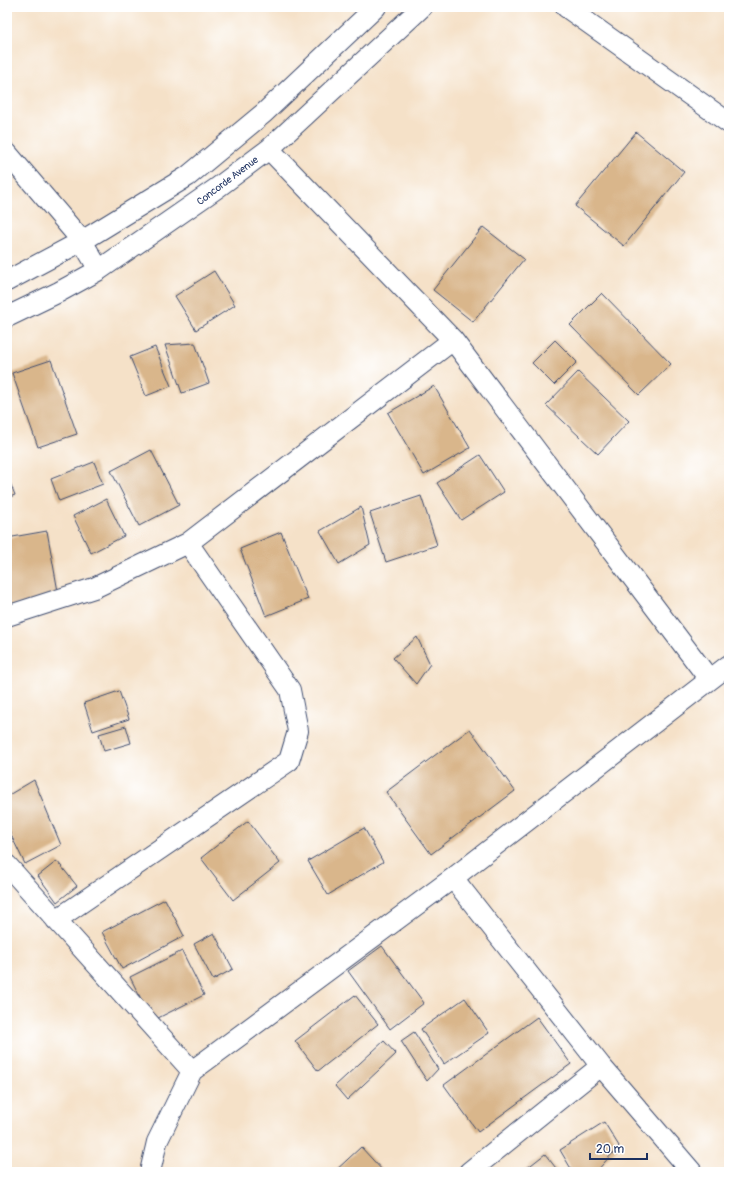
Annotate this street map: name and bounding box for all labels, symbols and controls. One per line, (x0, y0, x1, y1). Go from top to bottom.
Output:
street label: Concorde Avenue (195, 154, 261, 208)
scale bar (590, 1135, 647, 1161)
text: 20 m (596, 1142, 625, 1157)

